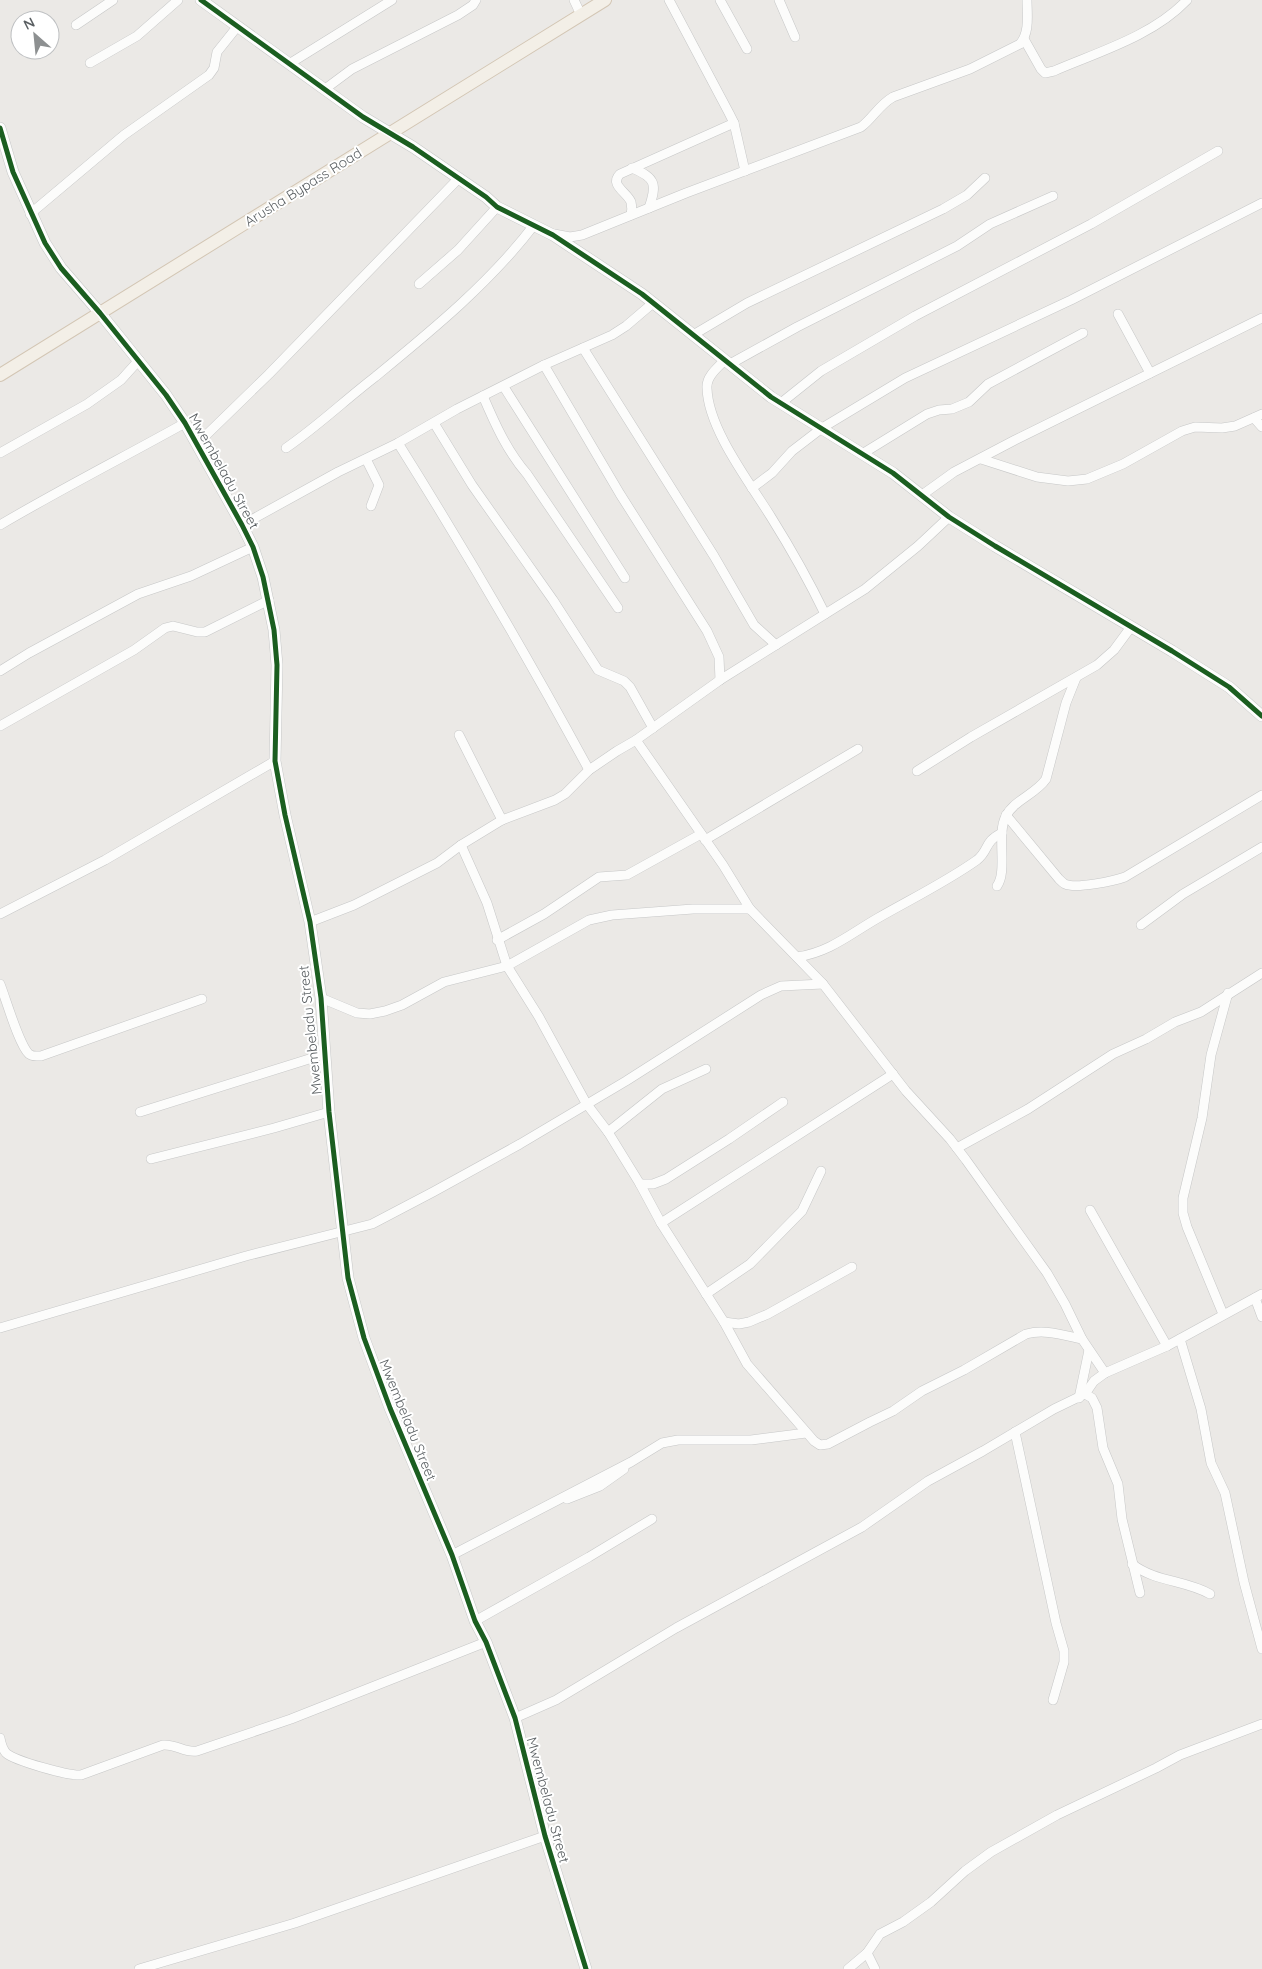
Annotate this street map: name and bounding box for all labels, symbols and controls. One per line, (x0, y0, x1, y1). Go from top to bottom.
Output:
north arrow (10, 10, 60, 60)
text: N (20, 13, 38, 34)
street label: Arusha Bypass Road (241, 144, 365, 230)
street label: Mwembeladu Street (185, 410, 263, 532)
street label: Mwembeladu Street (294, 964, 326, 1095)
street label: Mwembeladu Street (375, 1357, 441, 1484)
street label: Mwembeladu Street (523, 1735, 574, 1865)

